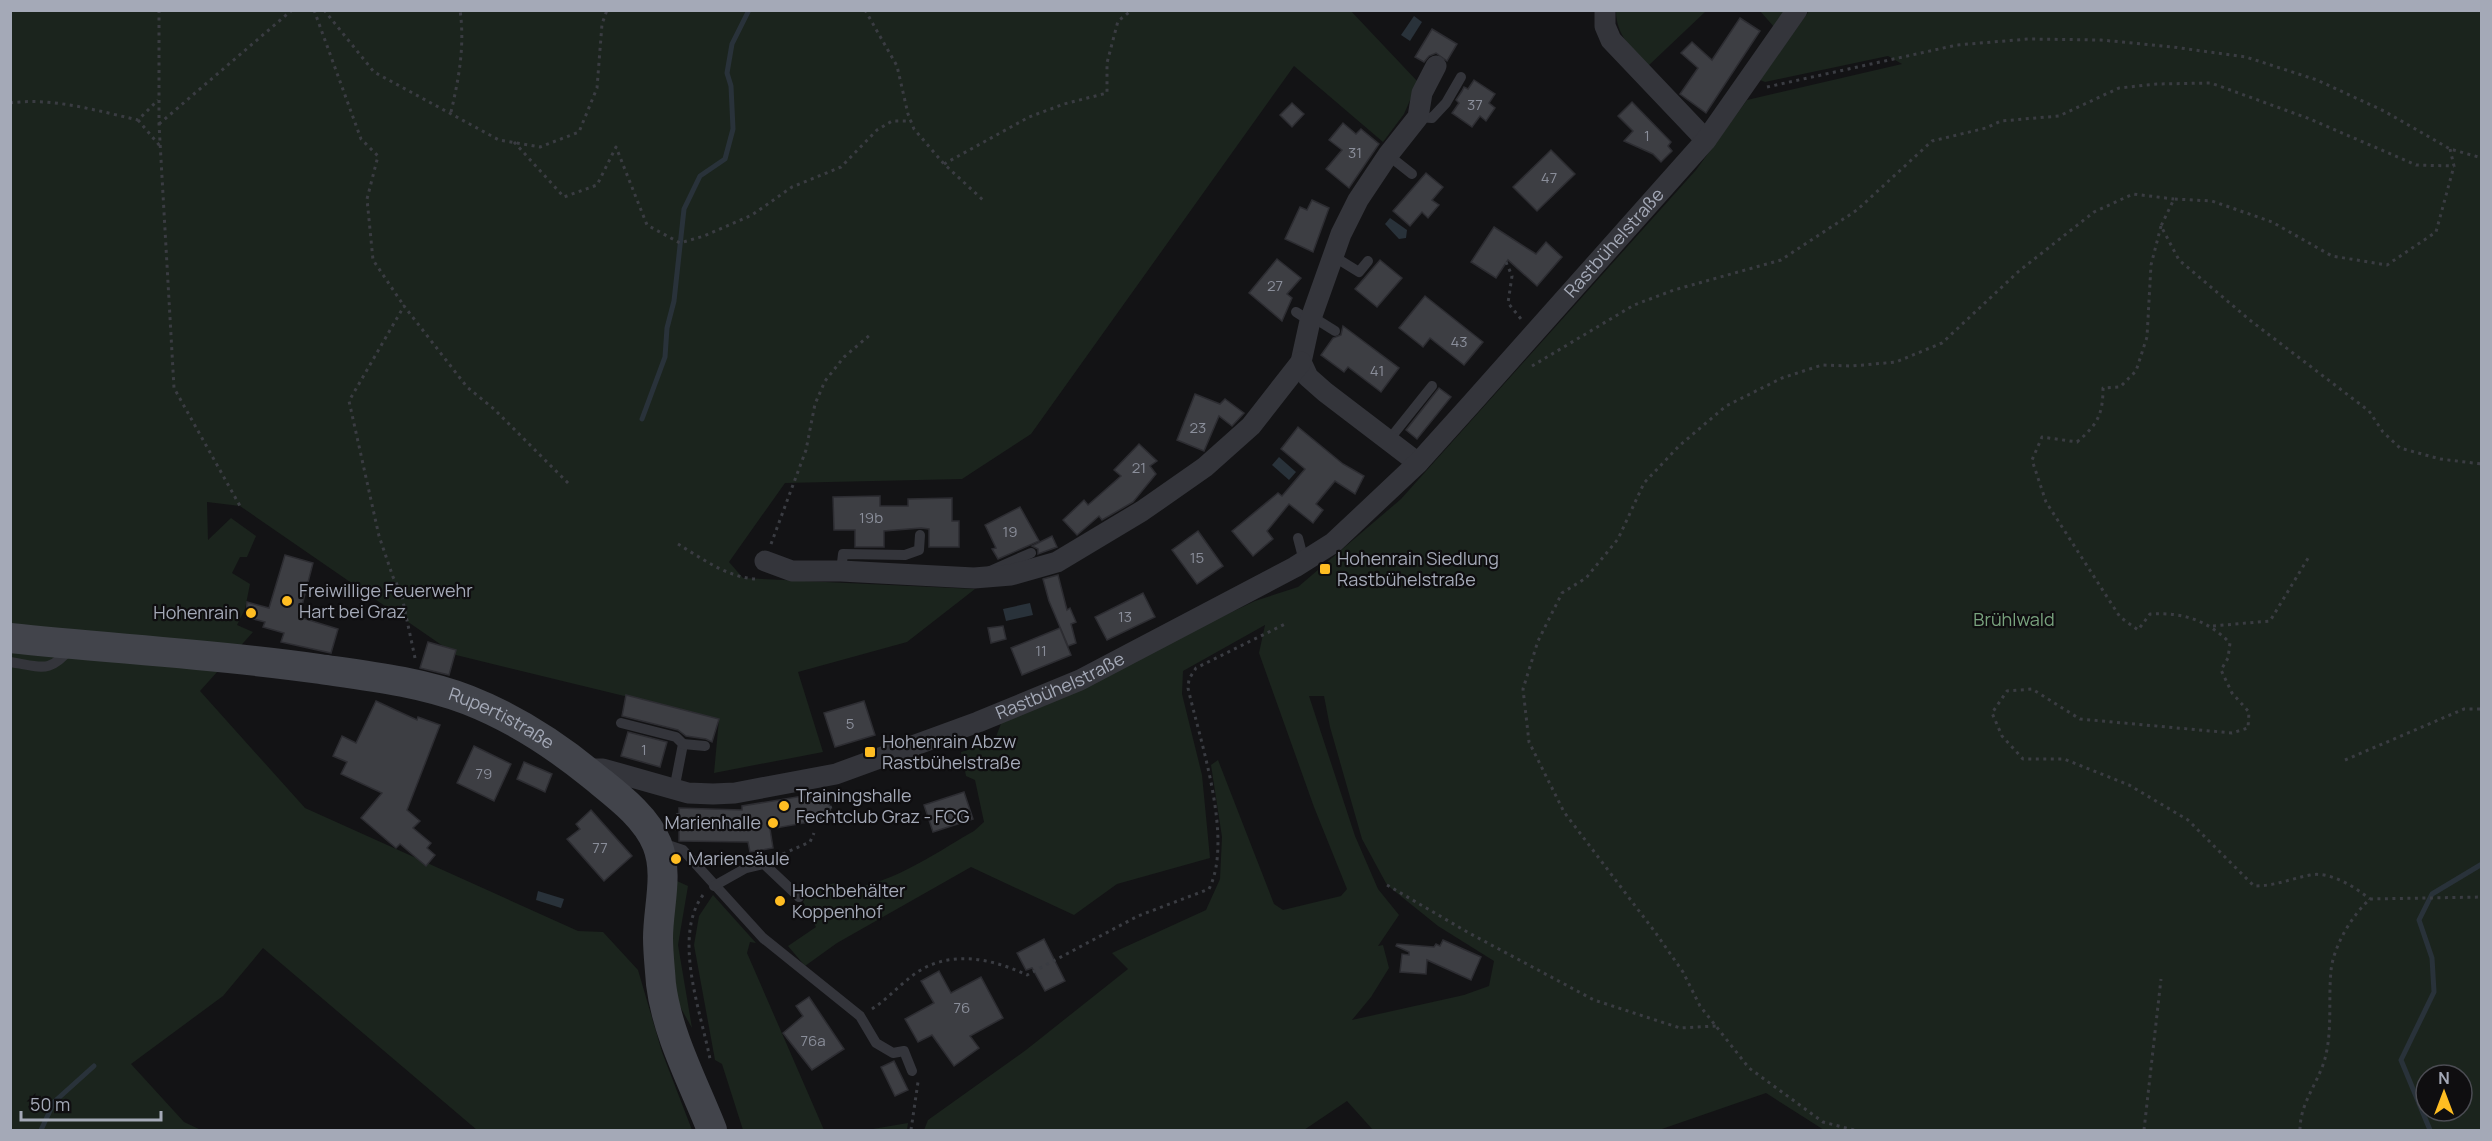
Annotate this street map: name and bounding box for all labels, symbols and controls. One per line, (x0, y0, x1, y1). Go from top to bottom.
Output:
house number: 37 (1467, 94, 1483, 115)
house number: 1 (1644, 125, 1650, 146)
house number: 31 (1348, 142, 1362, 163)
house number: 47 (1541, 167, 1557, 188)
street label: Rastbühelstraße (1558, 183, 1669, 302)
house number: 27 (1267, 275, 1283, 296)
house number: 43 (1450, 331, 1468, 352)
house number: 41 (1370, 360, 1384, 381)
house number: 23 (1190, 417, 1206, 438)
house number: 21 (1132, 457, 1146, 478)
house number: 19b (859, 507, 883, 528)
house number: 19 (1002, 521, 1018, 542)
place label: Hohenrain Siedlung Rastbühelstraße (1337, 546, 1499, 591)
house number: 15 (1190, 547, 1204, 568)
marker: Hohenrain Siedlung Rastbühelstraße (1318, 562, 1332, 576)
place label: Freiwillige Feuerwehr Hart bei Graz (299, 578, 473, 623)
marker: Freiwillige Feuerwehr Hart bei Graz (280, 594, 294, 608)
place label: Hohenrain (153, 600, 239, 624)
marker: Hohenrain (244, 606, 258, 620)
house number: 13 (1118, 606, 1132, 627)
park label: Brühlwald (1973, 607, 2055, 631)
house number: 11 (1035, 640, 1047, 661)
street label: Rastbühelstraße (992, 646, 1128, 724)
street label: Rupertistraße (446, 681, 559, 754)
house number: 5 (846, 713, 854, 734)
place label: Hohenrain Abzw Rastbühelstraße (882, 729, 1021, 774)
house number: 1 (641, 739, 647, 760)
marker: Hohenrain Abzw Rastbühelstraße (863, 745, 877, 759)
house number: 79 (476, 763, 492, 784)
place label: Trainingshalle Fechtclub Graz - FCG (796, 783, 970, 828)
marker: Trainingshalle Fechtclub Graz - FCG (777, 799, 791, 813)
place label: Marienhalle (665, 810, 761, 834)
marker: Marienhalle (766, 816, 780, 830)
house number: 77 (592, 837, 608, 858)
place label: Mariensäule (688, 846, 790, 870)
marker: Mariensäule (669, 852, 683, 866)
place label: Hochbehälter Koppenhof (792, 878, 906, 923)
marker: Hochbehälter Koppenhof (773, 894, 787, 908)
house number: 76 (954, 997, 970, 1018)
house number: 76a (800, 1030, 826, 1051)
north arrow (2414, 1063, 2474, 1123)
text: N (2438, 1067, 2450, 1089)
scale bar (21, 1084, 160, 1122)
text: 50 m (30, 1092, 70, 1116)

